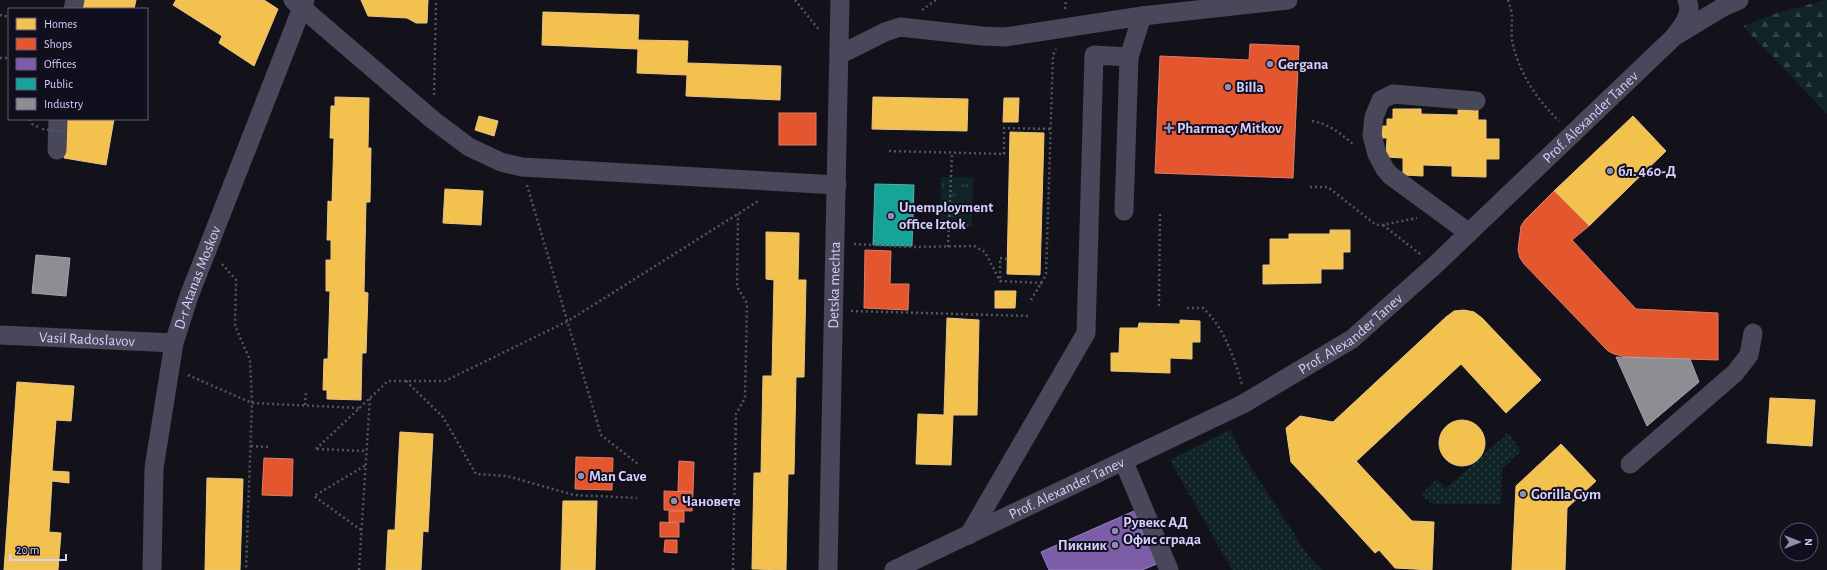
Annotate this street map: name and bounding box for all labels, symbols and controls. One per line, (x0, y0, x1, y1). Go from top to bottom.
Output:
legend (8, 8, 148, 120)
text: Homes (44, 18, 77, 30)
text: Shops (44, 38, 72, 50)
place label: Gergana (1278, 57, 1329, 72)
text: Offices (44, 58, 77, 70)
marker: Gergana (1265, 59, 1275, 69)
street label: Prof. Alexander Tanev (1540, 68, 1641, 166)
text: Public (44, 78, 73, 90)
place label: Billa (1236, 80, 1264, 95)
marker: Billa (1223, 82, 1233, 92)
text: Industry (44, 98, 83, 111)
place label: Pharmacy Mitkov (1177, 121, 1282, 136)
marker: Pharmacy Mitkov (1164, 123, 1174, 133)
place label: бл. 460-Д (1618, 164, 1676, 179)
marker: бл. 460-Д (1605, 166, 1615, 176)
place label: Unemployment office Iztok (899, 200, 993, 232)
marker: Unemployment office Iztok (886, 211, 896, 221)
street label: D-r Atanas Moskov (171, 223, 223, 331)
street label: Detska mechta (826, 241, 842, 329)
street label: Prof. Alexander Tanev (1296, 290, 1406, 377)
street label: Vasil Radoslavov (39, 329, 136, 349)
street label: Prof. Alexander Tanev (1007, 454, 1127, 522)
place label: Man Cave (589, 469, 647, 484)
marker: Man Cave (576, 471, 586, 481)
place label: Gorilla Gym (1531, 487, 1601, 502)
marker: Gorilla Gym (1518, 489, 1528, 499)
place label: Чановете (682, 494, 741, 509)
marker: Чановете (669, 496, 679, 506)
place label: Рувекс АД Офис сграда (1123, 515, 1201, 547)
north arrow (1779, 522, 1819, 562)
marker: Рувекс АД Офис сграда (1110, 526, 1120, 536)
scale bar (10, 536, 66, 562)
place label: Пикник (1058, 538, 1108, 553)
text: N (1803, 538, 1814, 546)
marker: Пикник (1110, 540, 1120, 550)
text: 20 m (16, 544, 39, 556)

